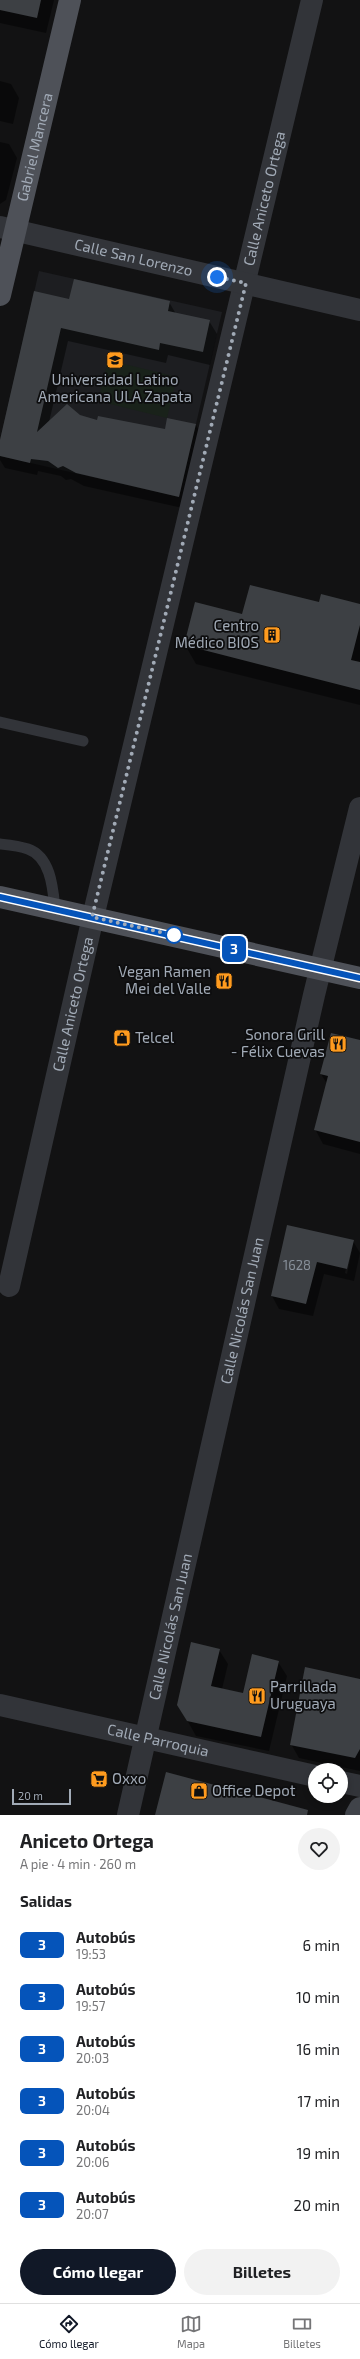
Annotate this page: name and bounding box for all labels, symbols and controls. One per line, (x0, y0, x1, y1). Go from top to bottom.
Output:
street label: Gabriel Mancera (13, 91, 56, 203)
street label: Calle Aniceto Ortega (239, 129, 288, 268)
street label: Calle San Lorenzo (73, 234, 195, 279)
your location (207, 267, 227, 287)
school or university icon: Universidad Latino Americana ULA Zapata (105, 350, 125, 370)
place label: Universidad Latino Americana ULA Zapata (38, 370, 192, 405)
place label: Centro Médico BIOS (175, 616, 259, 651)
building icon: Centro Médico BIOS (262, 625, 282, 645)
unlabelled marker (165, 926, 183, 944)
street label: Calle Aniceto Ortega (48, 935, 96, 1073)
line badge: 3 (221, 936, 247, 962)
text: 3 (230, 940, 238, 957)
place label: Vegan Ramen Mei del Valle (118, 962, 211, 997)
restaurant icon: Vegan Ramen Mei del Valle (214, 971, 234, 991)
place label: Sonora Grill - Félix Cuevas (231, 1025, 326, 1060)
shop icon: Telcel (112, 1028, 132, 1048)
place label: Telcel (135, 1028, 175, 1046)
restaurant icon: Sonora Grill - Félix Cuevas (328, 1034, 348, 1054)
street label: Calle Nicolás San Juan (216, 1235, 267, 1386)
house number: 1628 (283, 1257, 311, 1273)
street label: Calle Nicolás San Juan (144, 1551, 195, 1702)
place label: Parrillada Uruguaya (270, 1677, 337, 1712)
restaurant icon: Parrillada Uruguaya (247, 1686, 267, 1706)
street label: Calle Parroquia (106, 1719, 211, 1760)
map controls (308, 1763, 348, 1803)
button: locate (308, 1763, 348, 1803)
supermarket icon: Oxxo (89, 1769, 109, 1789)
place label: Oxxo (112, 1769, 146, 1787)
shop icon: Office Depot (189, 1781, 209, 1801)
place label: Office Depot (212, 1781, 296, 1799)
scale bar (12, 1787, 71, 1806)
text: 20 m (18, 1789, 43, 1802)
button: heart (298, 1828, 340, 1870)
text: Aniceto Ortega (20, 1829, 154, 1852)
text: A pie · 4 min · 260 m (20, 1856, 136, 1872)
text: Salidas (20, 1892, 72, 1910)
text: Autobús (76, 1928, 135, 1946)
text: 3 (38, 1936, 46, 1953)
text: 6 min (302, 1936, 340, 1954)
text: 19:53 (76, 1946, 106, 1962)
text: Autobús (76, 1980, 135, 1998)
text: 3 (38, 1988, 46, 2005)
text: 10 min (296, 1988, 340, 2006)
text: 19:57 (76, 1998, 105, 2014)
text: Autobús (76, 2032, 135, 2050)
text: 3 (38, 2040, 46, 2057)
text: 16 min (297, 2040, 340, 2058)
text: 20:03 (76, 2050, 109, 2066)
text: Autobús (76, 2084, 135, 2102)
text: 3 (38, 2092, 46, 2109)
text: 17 min (297, 2092, 340, 2110)
text: 20:04 (76, 2102, 110, 2118)
text: Autobús (76, 2136, 135, 2154)
text: 3 (38, 2144, 46, 2161)
text: 19 min (297, 2144, 340, 2162)
text: 20:06 (76, 2154, 110, 2170)
text: Autobús (76, 2188, 135, 2206)
text: 3 (38, 2196, 46, 2213)
text: 20 min (294, 2196, 340, 2214)
text: 20:07 (76, 2206, 109, 2222)
button: Cómo llegar (20, 2249, 176, 2295)
button: Billetes (184, 2249, 340, 2295)
tab: Cómo llegar (39, 2313, 99, 2350)
tab: Mapa (177, 2313, 205, 2350)
tab: Billetes (283, 2313, 321, 2350)

